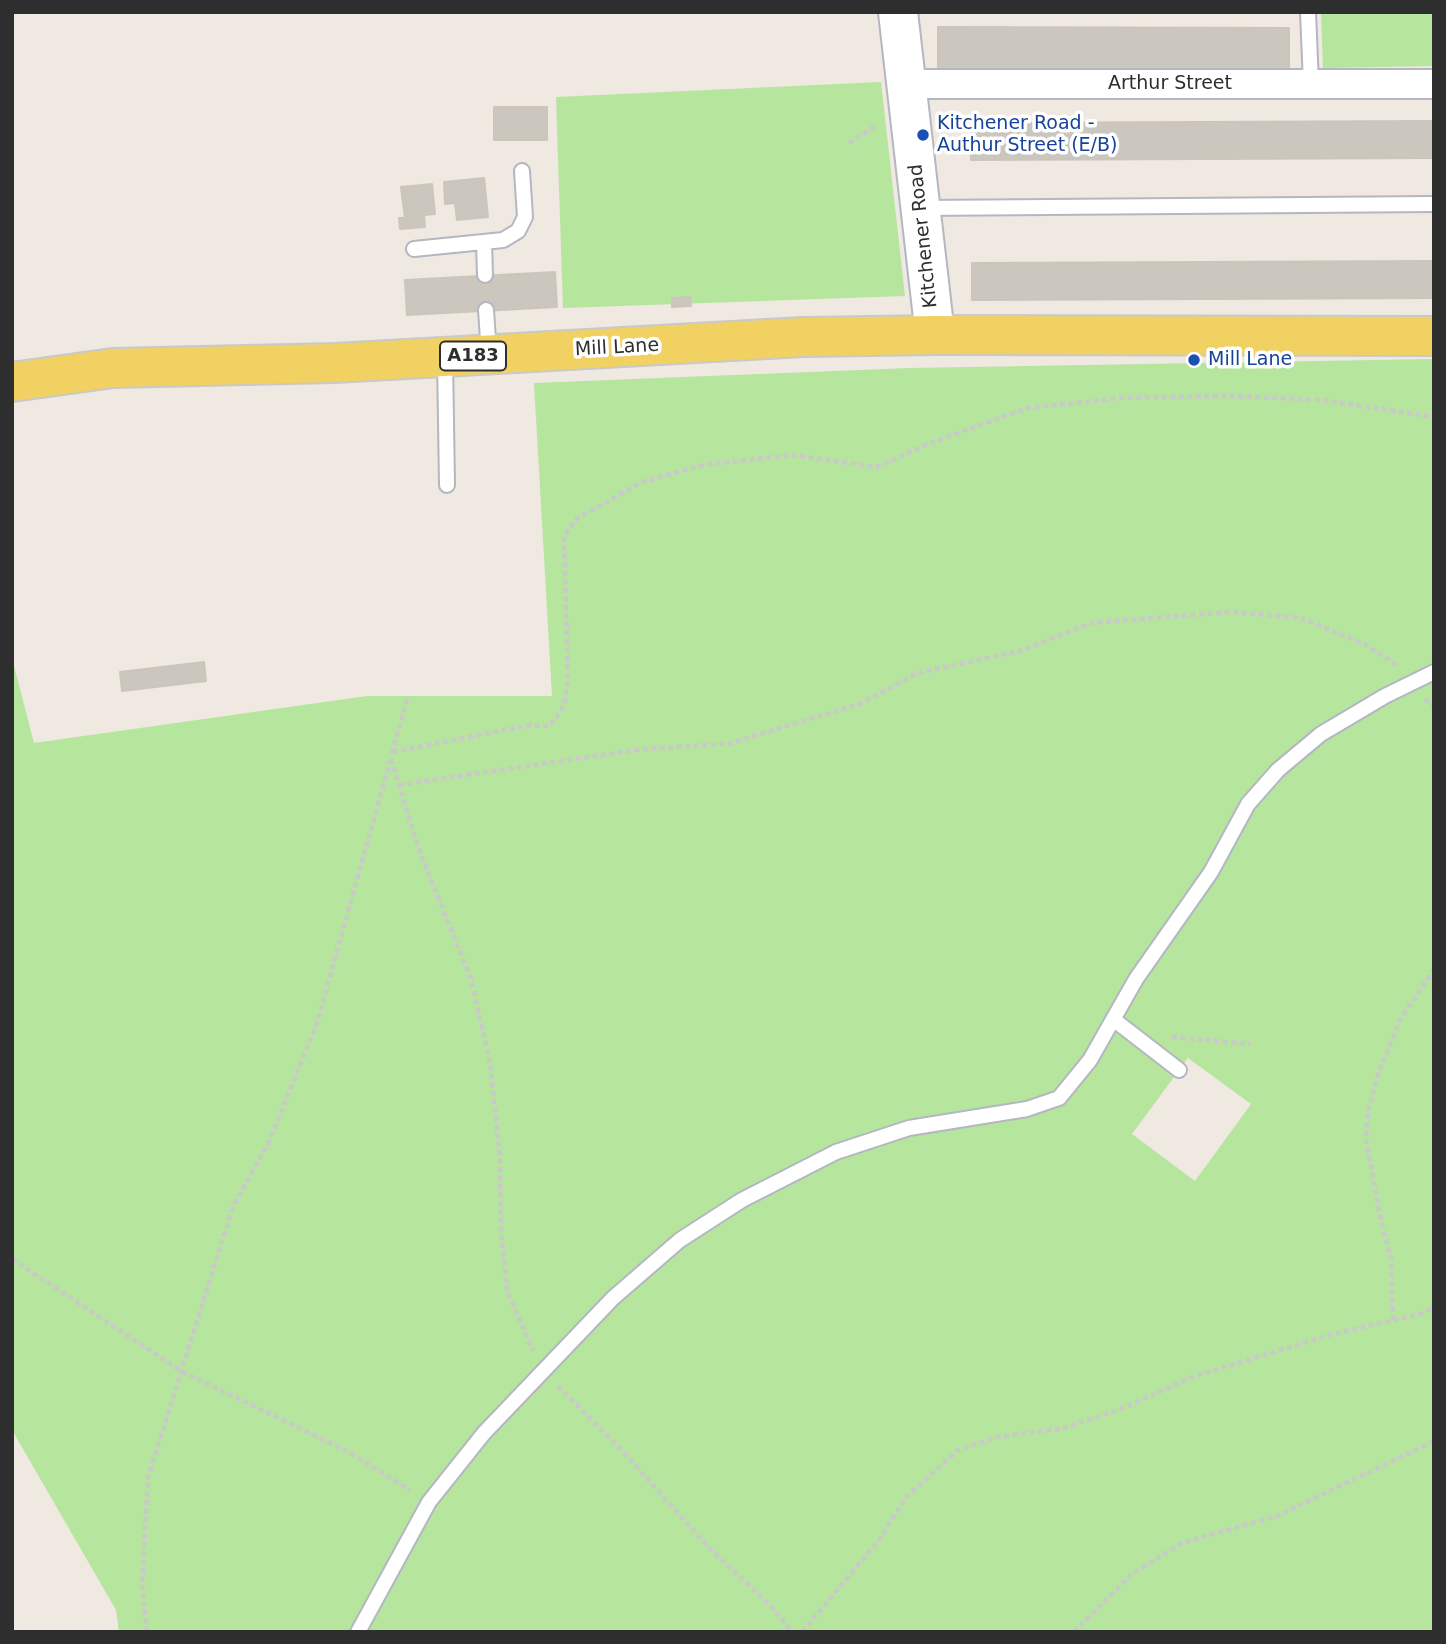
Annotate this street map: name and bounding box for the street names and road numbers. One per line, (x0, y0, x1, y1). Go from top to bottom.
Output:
street label: Arthur Street (1108, 73, 1232, 95)
street label: Kitchener Road (905, 163, 943, 309)
street label: Mill Lane (574, 334, 660, 362)
road number: A183 (440, 342, 506, 370)

